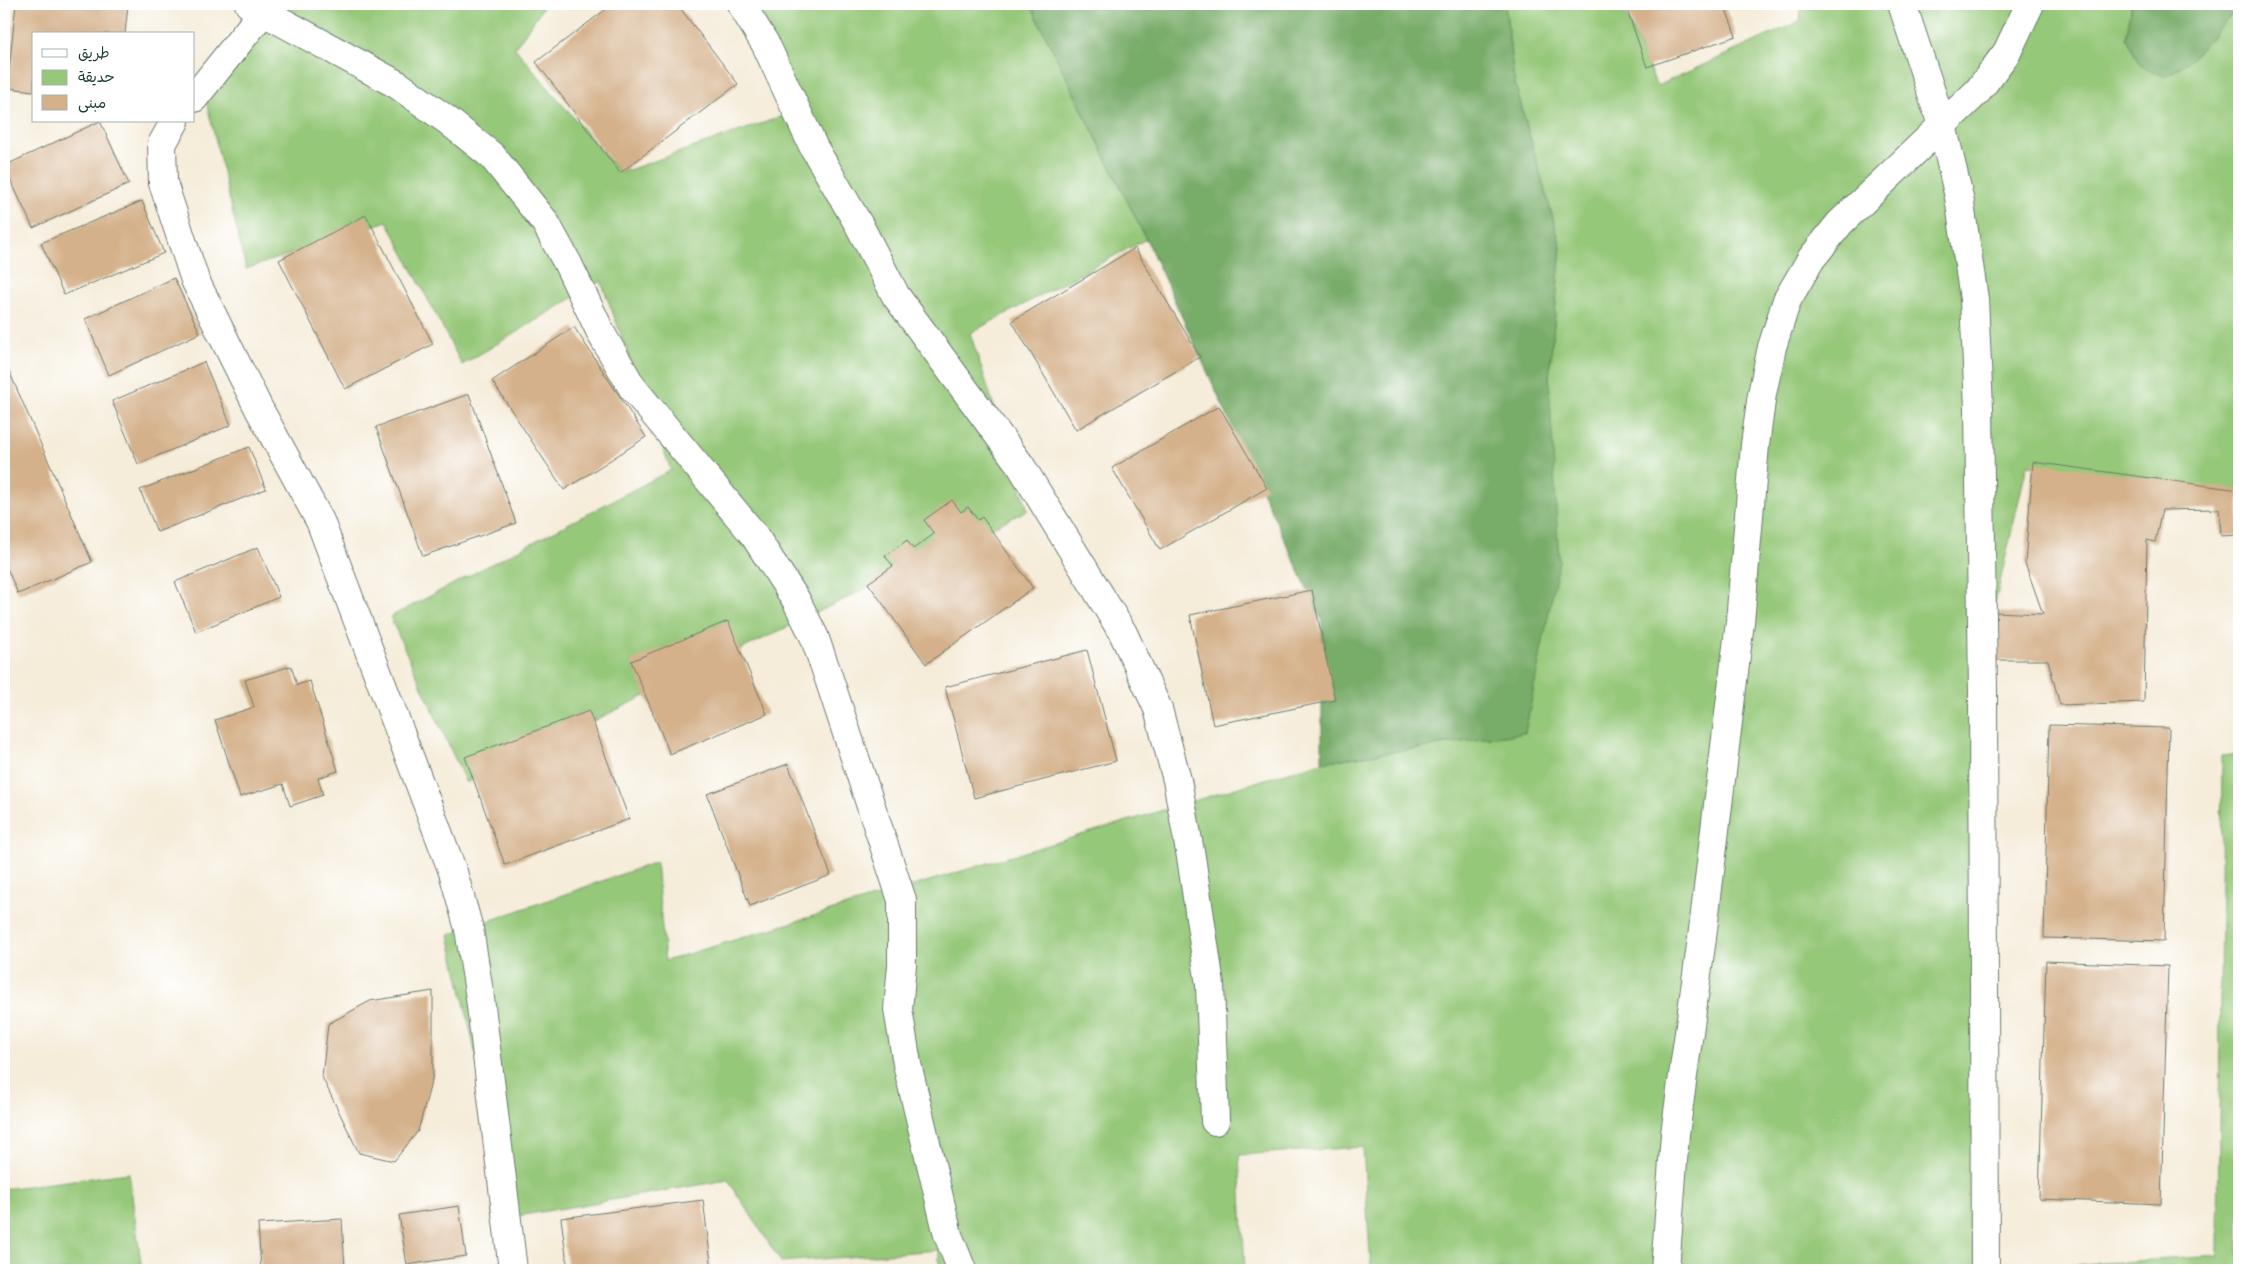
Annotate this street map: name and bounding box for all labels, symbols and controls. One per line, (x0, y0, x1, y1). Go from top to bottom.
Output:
legend (32, 32, 195, 122)
text: طريق (78, 44, 110, 66)
text: حديقة (78, 68, 115, 90)
text: مبنى (78, 94, 106, 116)

